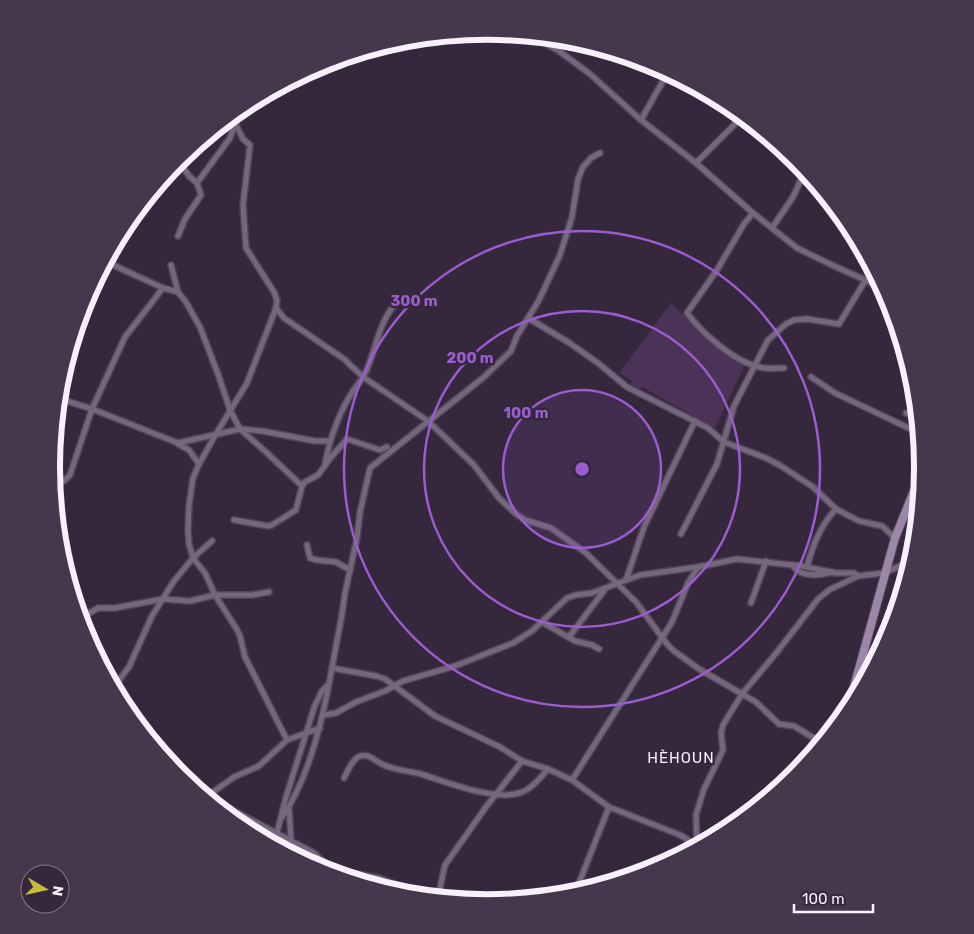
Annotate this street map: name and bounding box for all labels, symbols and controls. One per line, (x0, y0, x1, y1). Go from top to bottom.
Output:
text: 300 m (390, 292, 438, 310)
text: 200 m (446, 349, 494, 367)
text: 100 m (504, 404, 548, 422)
centre of rings (573, 460, 591, 478)
district label: HÈHOUN (647, 749, 715, 767)
north arrow (20, 864, 70, 914)
scale bar (794, 882, 873, 914)
text: N (48, 885, 67, 897)
text: 100 m (802, 890, 844, 908)

